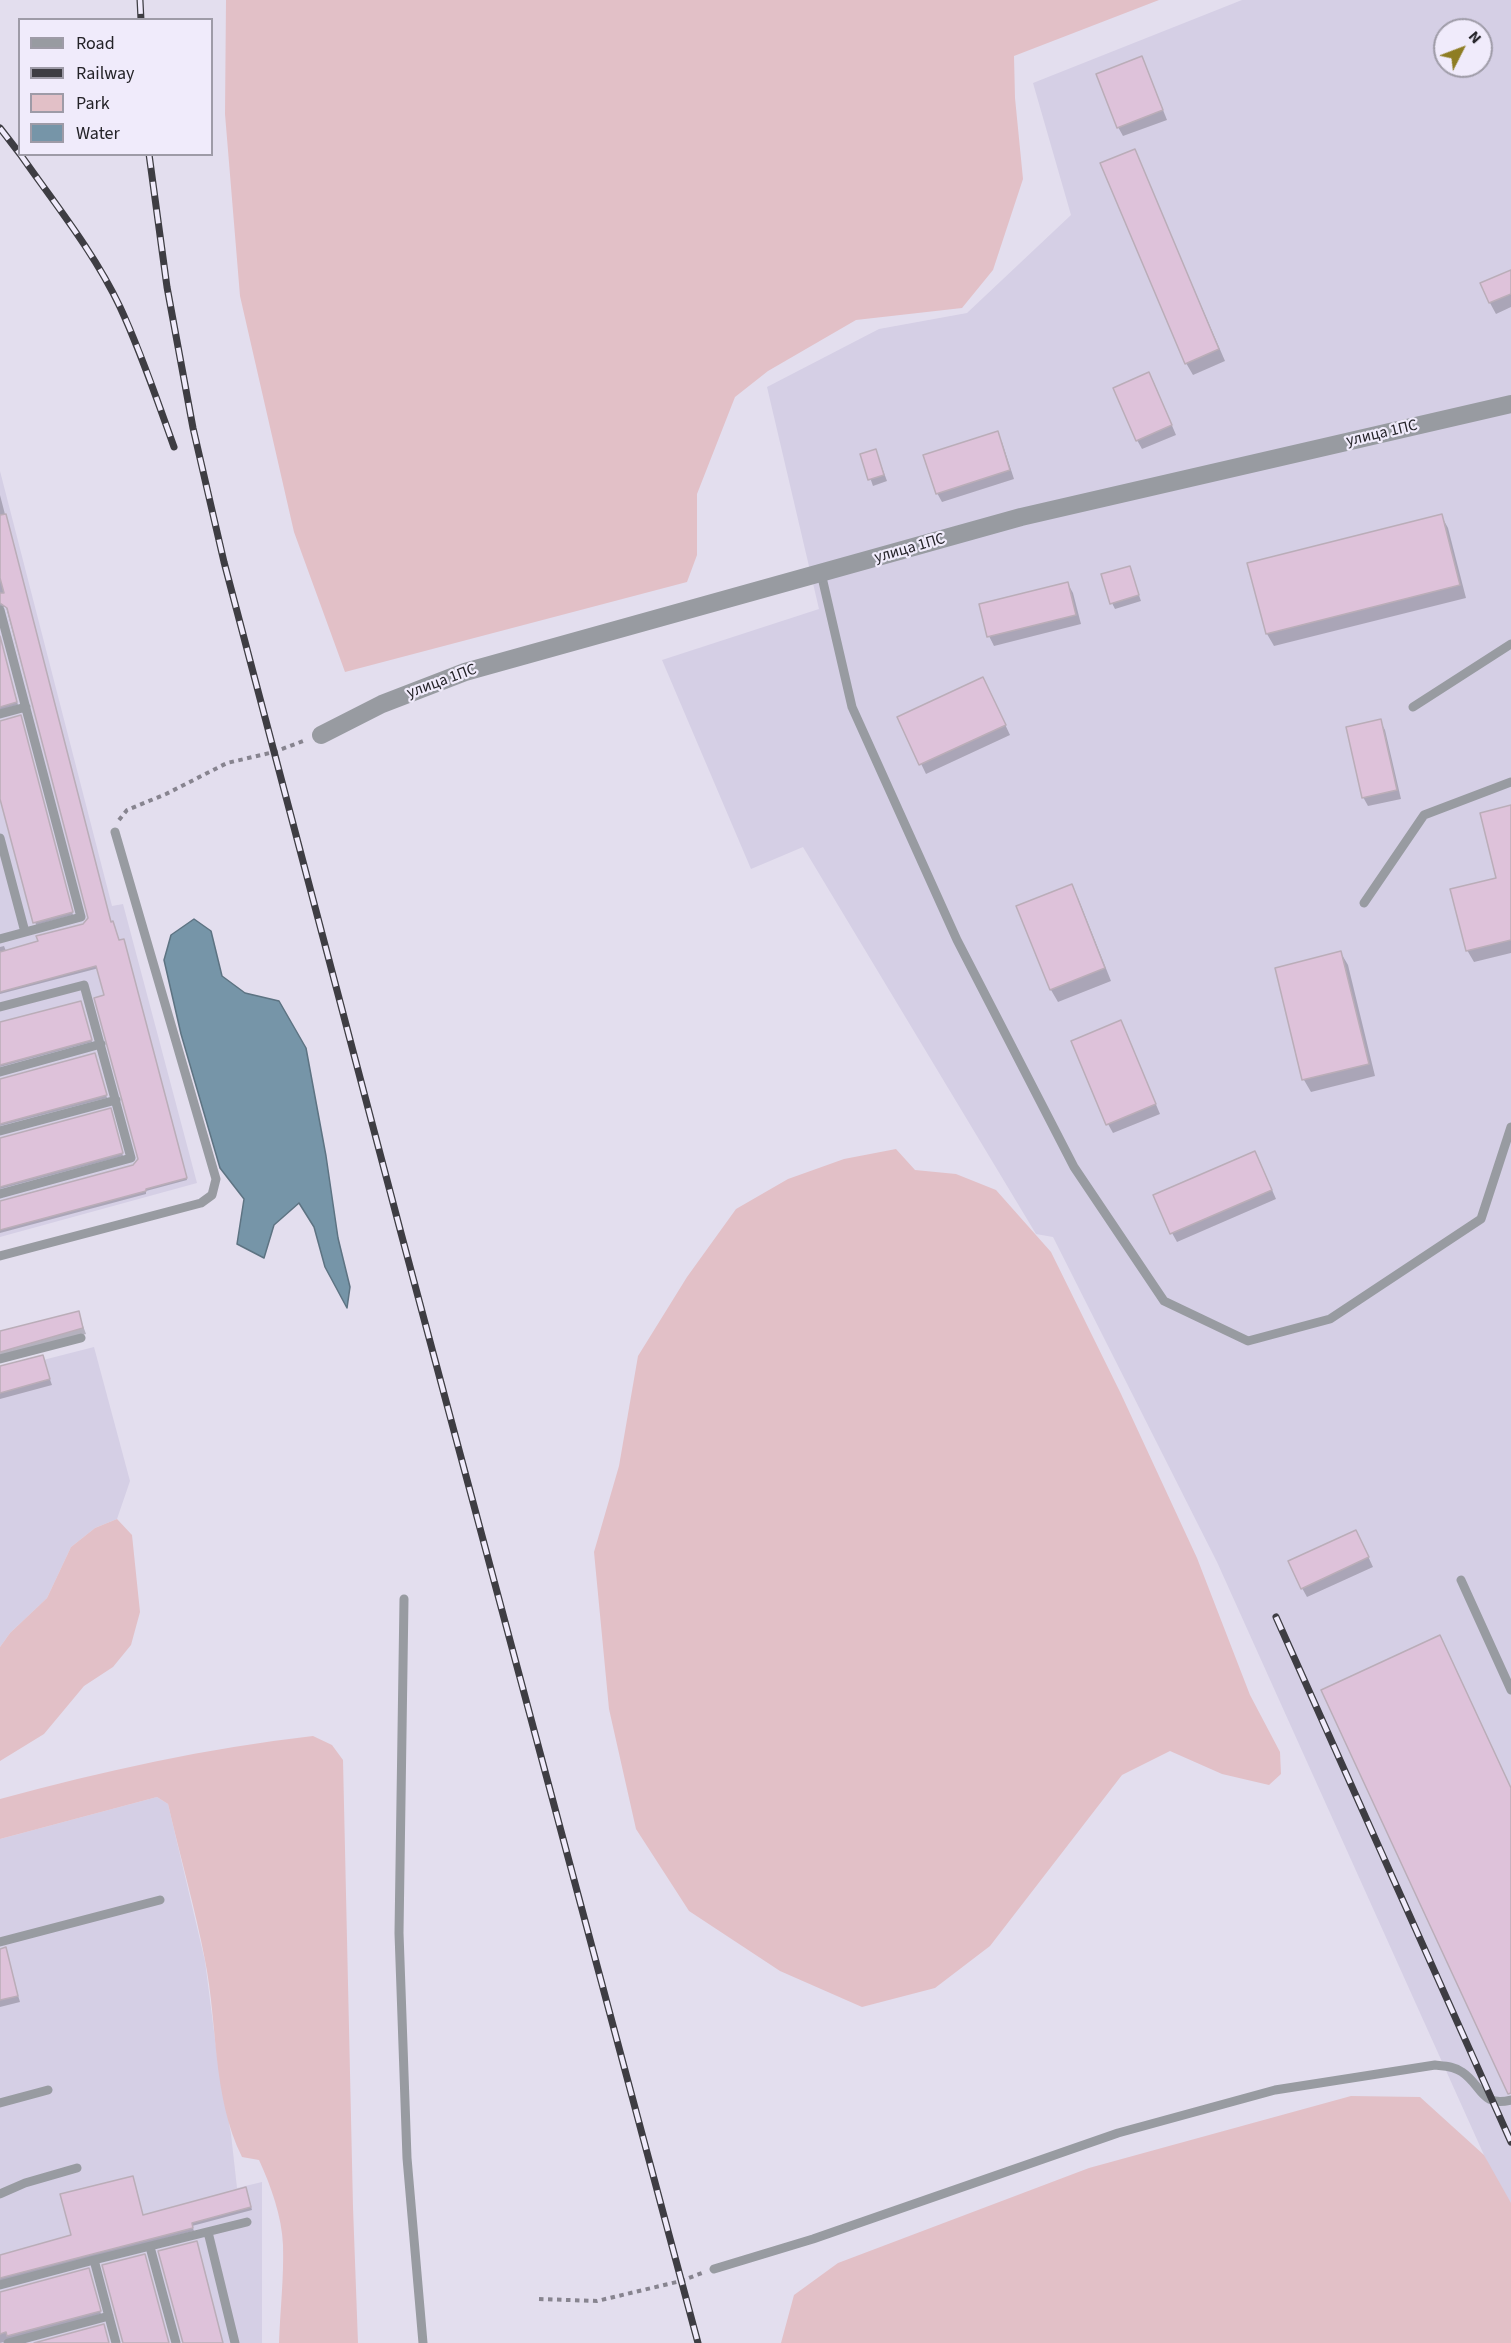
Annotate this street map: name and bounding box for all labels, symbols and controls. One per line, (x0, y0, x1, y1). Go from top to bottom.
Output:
legend (18, 18, 213, 156)
north arrow (1433, 18, 1493, 78)
text: N (1463, 26, 1487, 49)
text: Road (76, 31, 115, 56)
text: Railway (76, 61, 135, 86)
text: Park (76, 91, 110, 116)
text: Water (76, 121, 120, 146)
street label: улица 1ПС (1344, 416, 1420, 452)
street label: улица 1ПС (872, 530, 948, 568)
street label: улица 1ПС (405, 661, 479, 703)

